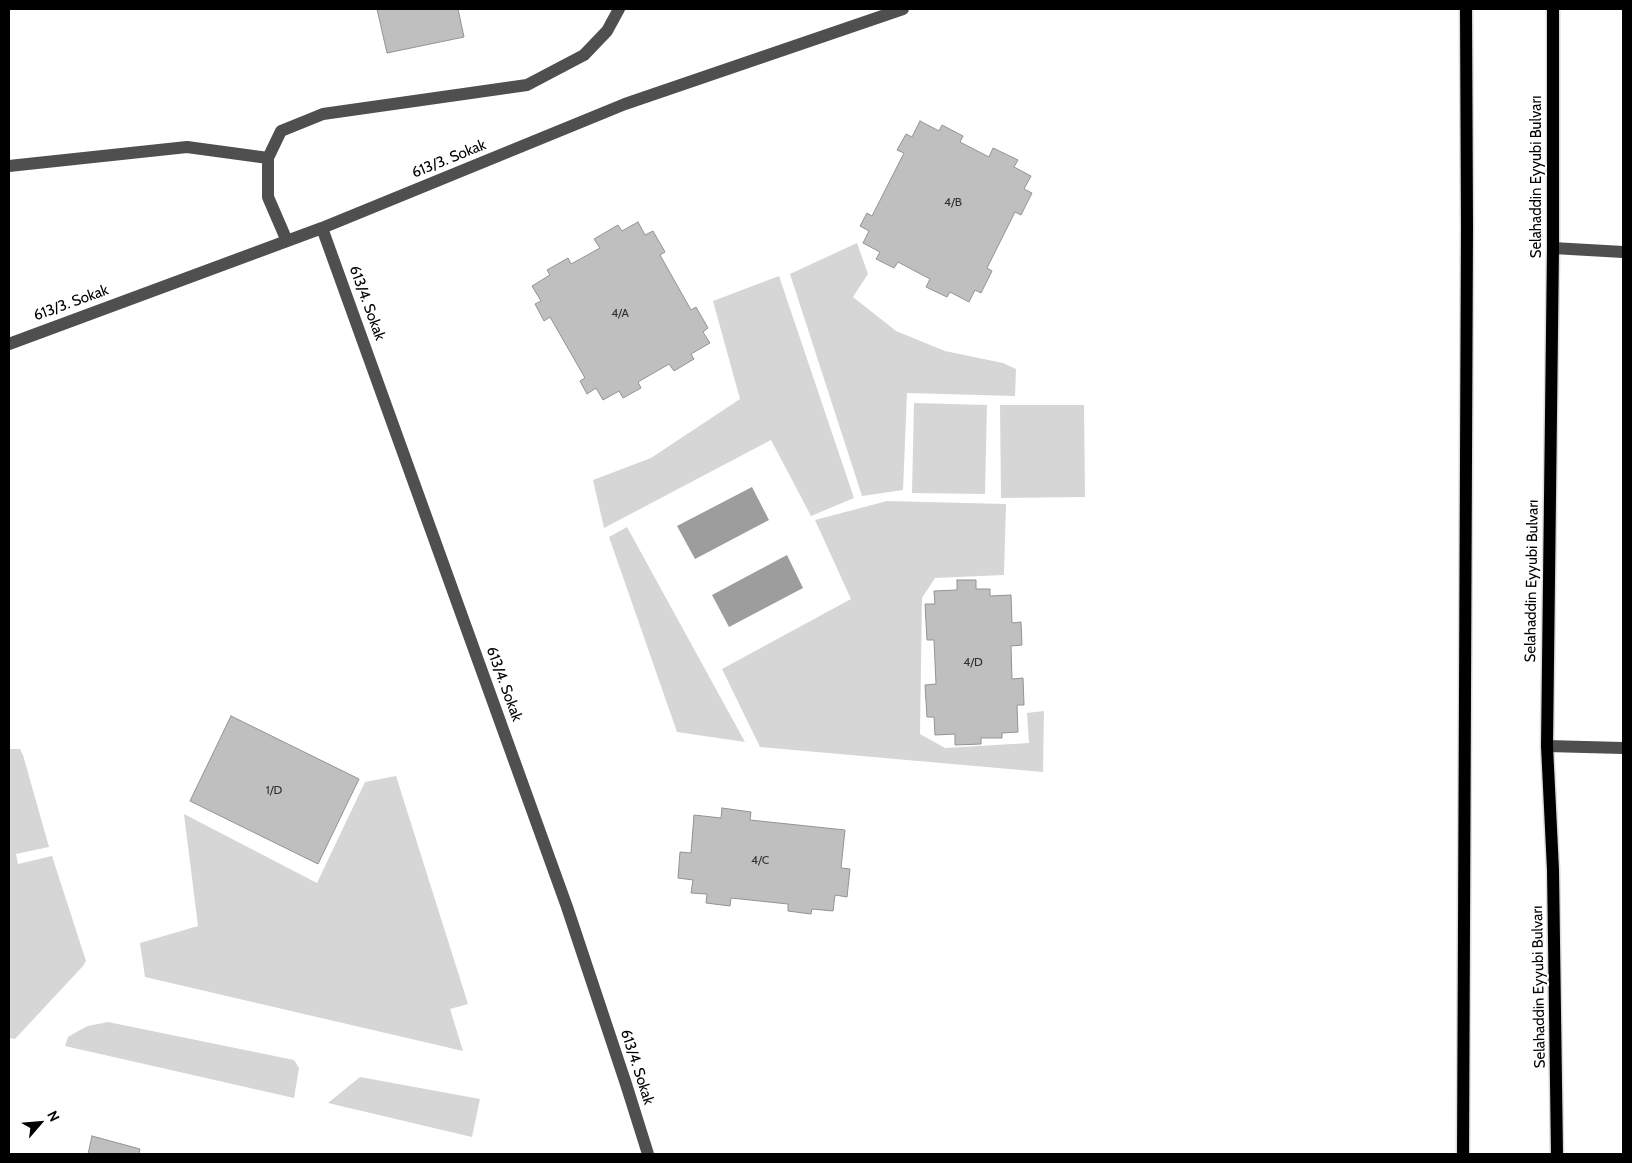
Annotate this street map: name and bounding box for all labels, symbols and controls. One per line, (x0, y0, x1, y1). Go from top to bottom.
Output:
street label: Selahaddin Eyyubi Bulvarı (1528, 96, 1546, 258)
street label: 613/3. Sokak (409, 136, 489, 182)
house number: 4/B (944, 195, 962, 209)
street label: 613/4. Sokak (345, 263, 389, 343)
street label: 613/3. Sokak (31, 281, 111, 325)
house number: 4/A (611, 306, 629, 320)
street label: Selahaddin Eyyubi Bulvarı (1522, 500, 1542, 662)
street label: 613/4. Sokak (482, 644, 526, 724)
house number: 4/D (963, 655, 983, 669)
house number: 1/D (266, 783, 282, 797)
house number: 4/C (751, 853, 769, 867)
street label: Selahaddin Eyyubi Bulvarı (1529, 906, 1549, 1068)
street label: 613/4. Sokak (616, 1027, 658, 1107)
north arrow (15, 1098, 65, 1148)
text: N (43, 1108, 64, 1125)

